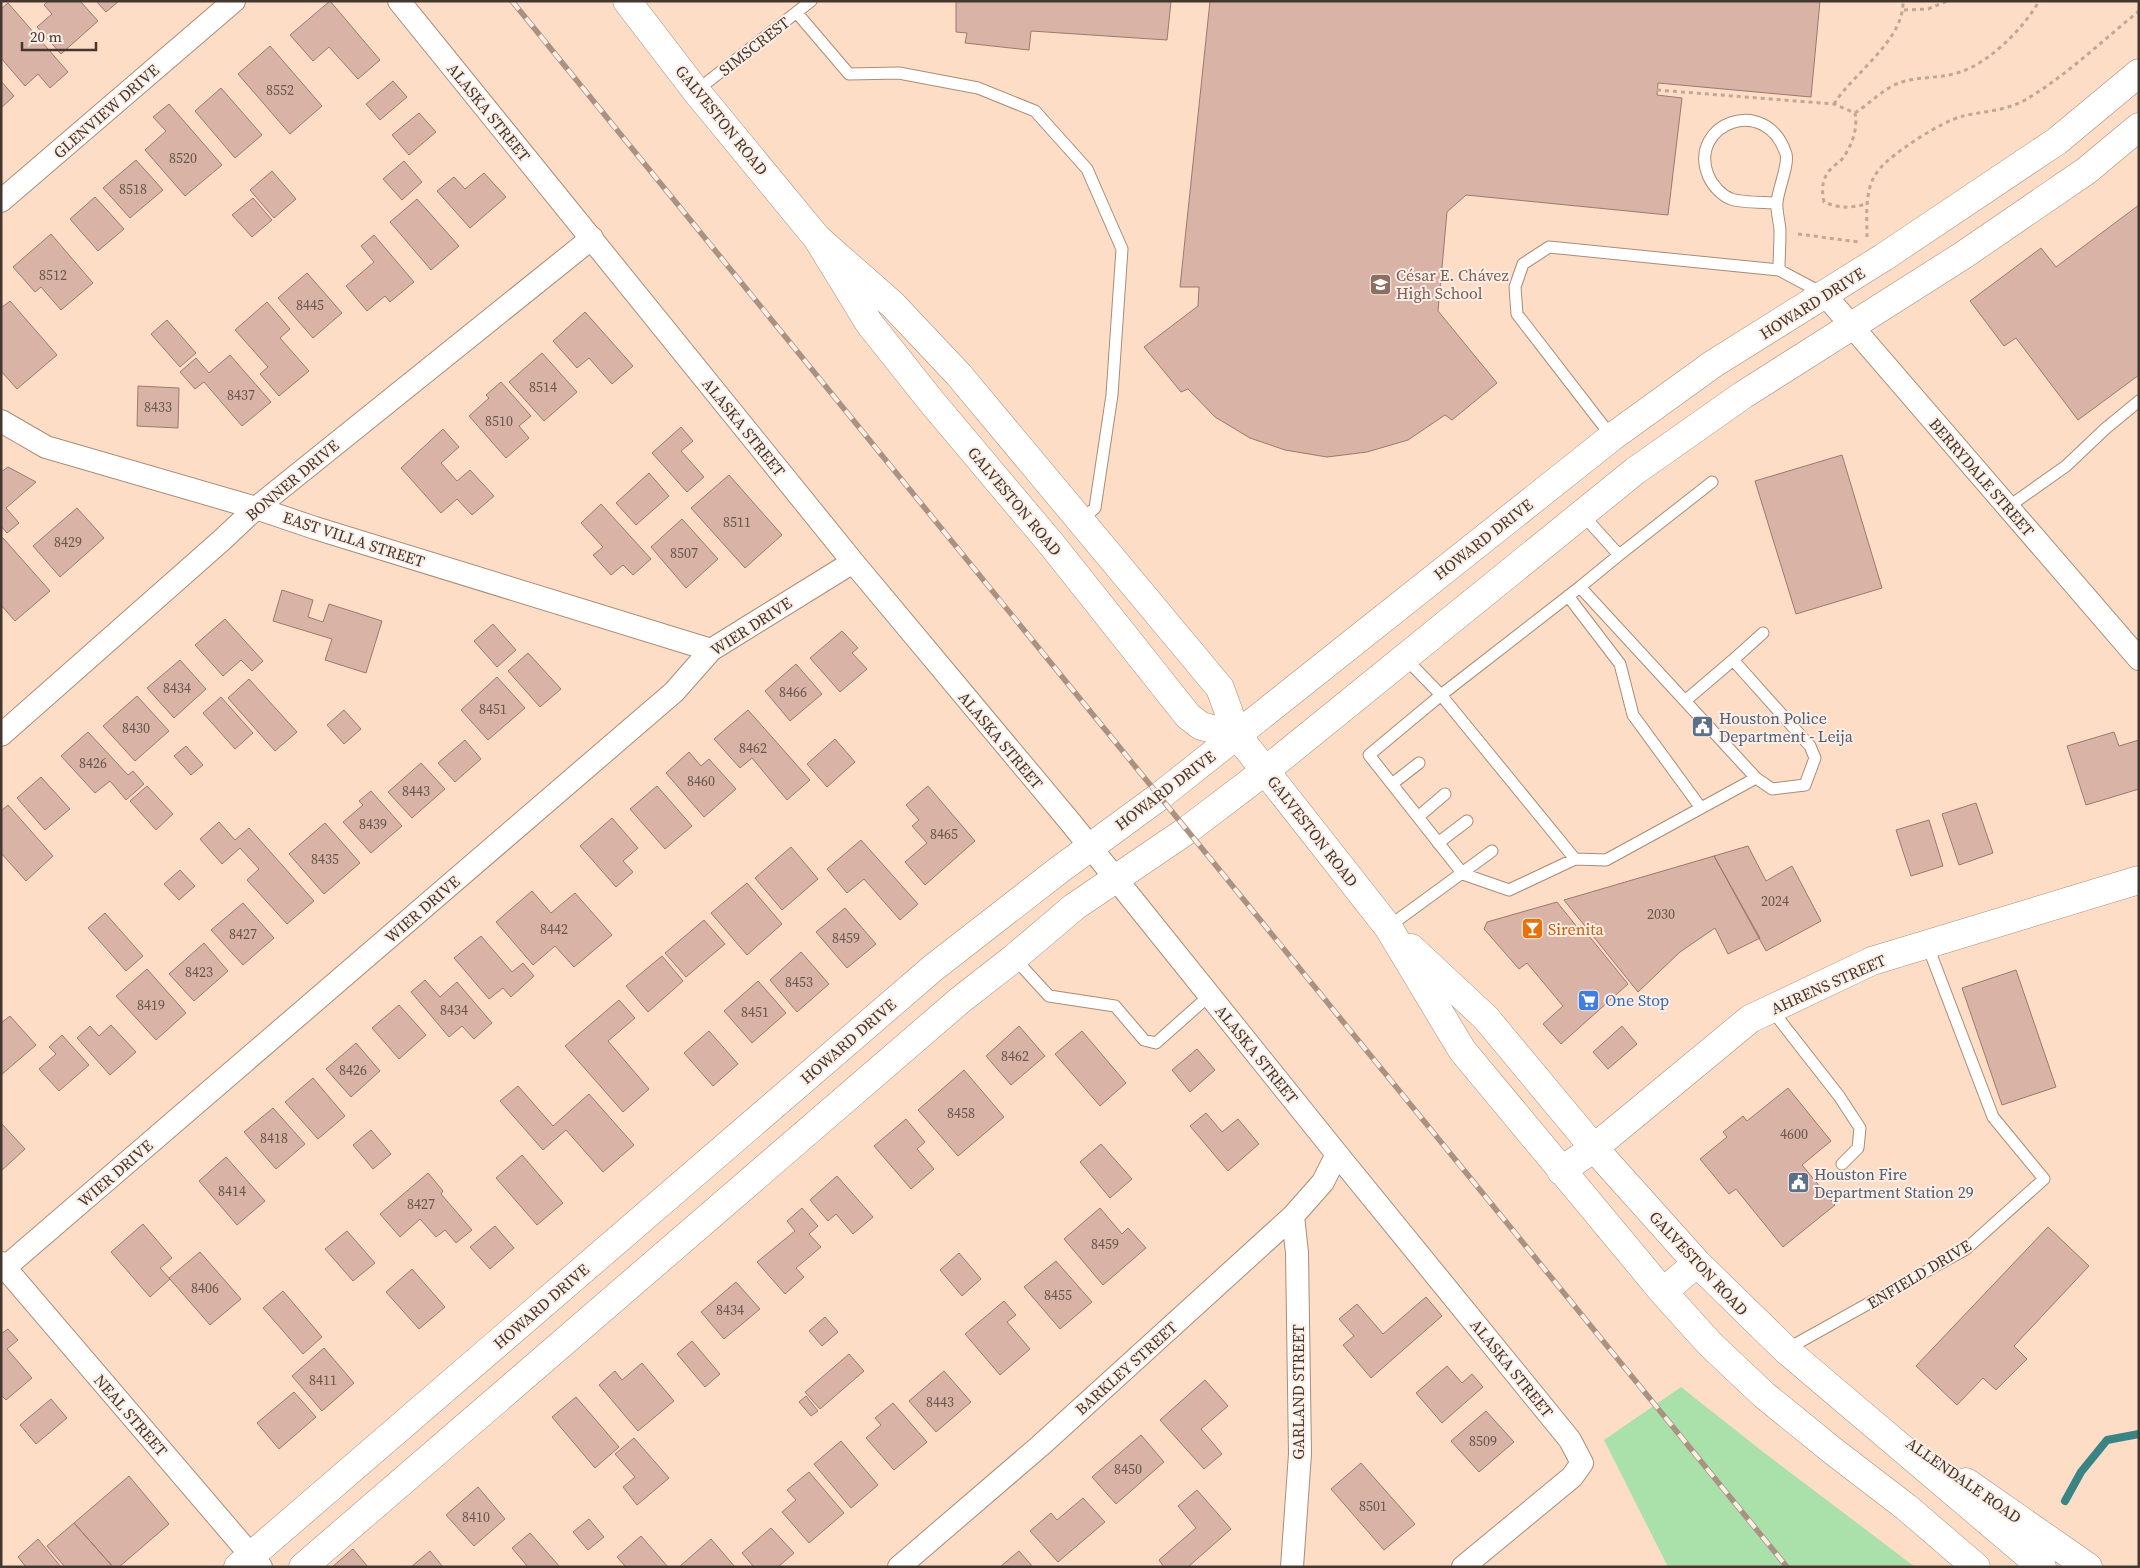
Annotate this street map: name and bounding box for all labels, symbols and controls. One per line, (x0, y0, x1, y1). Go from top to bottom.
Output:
street label: SIMSCREST (714, 11, 794, 81)
scale bar (22, 20, 96, 52)
text: 20 m (30, 26, 62, 47)
street label: ALASKA STREET (442, 58, 536, 166)
street label: GLENVIEW DRIVE (48, 59, 164, 163)
street label: GALVESTON ROAD (671, 60, 773, 180)
house number: 8552 (266, 80, 294, 100)
house number: 8520 (169, 148, 197, 168)
house number: 8518 (119, 179, 147, 199)
street label: HOWARD DRIVE (1755, 262, 1869, 344)
place label: César E. Chávez High School (1396, 264, 1509, 304)
house number: 8512 (39, 265, 67, 285)
school or university icon: César E. Chávez High School (1368, 272, 1392, 296)
house number: 8445 (296, 295, 324, 315)
street label: ALASKA STREET (697, 373, 791, 481)
house number: 8514 (529, 377, 557, 397)
house number: 8437 (227, 385, 255, 405)
house number: 8433 (144, 397, 172, 417)
house number: 8510 (485, 411, 513, 431)
street label: BERRYDALE STREET (1924, 413, 2040, 541)
street label: BONNER DRIVE (241, 434, 344, 526)
street label: GALVESTON ROAD (963, 442, 1067, 560)
street label: HOWARD DRIVE (1429, 493, 1537, 585)
street label: EAST VILLA STREET (280, 506, 428, 572)
house number: 8511 (723, 512, 751, 532)
house number: 8429 (54, 532, 82, 552)
house number: 8507 (670, 543, 698, 563)
street label: WIER DRIVE (706, 591, 796, 660)
house number: 8434 (163, 678, 191, 698)
house number: 8466 (779, 682, 807, 702)
street label: ALASKA STREET (954, 687, 1048, 794)
house number: 8451 (479, 699, 507, 719)
place label: Houston Police Department - Leija (1719, 707, 1854, 747)
public building icon: Houston Police Department - Leija (1691, 715, 1715, 739)
house number: 8430 (122, 718, 150, 738)
house number: 8462 (739, 738, 767, 758)
street label: HOWARD DRIVE (1110, 745, 1220, 835)
house number: 8426 (79, 753, 107, 773)
house number: 8460 (687, 771, 715, 791)
street label: GALVESTON ROAD (1263, 771, 1363, 891)
house number: 8443 (402, 781, 430, 801)
house number: 8439 (359, 814, 387, 834)
house number: 8465 (930, 824, 958, 844)
house number: 8435 (311, 849, 339, 869)
street label: WIER DRIVE (380, 870, 464, 948)
house number: 2024 (1761, 891, 1789, 911)
house number: 2030 (1647, 904, 1675, 924)
bar icon: Sirenita (1520, 917, 1544, 941)
place label: Sirenita (1548, 918, 1604, 940)
house number: 8442 (540, 919, 568, 939)
house number: 8427 (229, 924, 257, 944)
house number: 8459 (832, 928, 860, 948)
street label: AHRENS STREET (1767, 949, 1889, 1019)
house number: 8423 (185, 962, 213, 982)
house number: 8453 (785, 972, 813, 992)
supermarket icon: One Stop (1577, 988, 1601, 1012)
place label: One Stop (1605, 989, 1669, 1011)
street label: HOWARD DRIVE (795, 993, 901, 1089)
house number: 8419 (137, 995, 165, 1015)
house number: 8434 (440, 1000, 468, 1020)
street label: ALASKA STREET (1210, 1000, 1304, 1108)
house number: 8451 (741, 1002, 769, 1022)
house number: 8462 (1001, 1046, 1029, 1066)
house number: 8426 (339, 1060, 367, 1080)
house number: 8458 (947, 1103, 975, 1123)
house number: 4600 (1780, 1124, 1808, 1144)
house number: 8418 (260, 1128, 288, 1148)
street label: WIER DRIVE (73, 1134, 157, 1212)
place label: Houston Fire Department Station 29 (1814, 1163, 1974, 1203)
public building icon: Houston Fire Department Station 29 (1786, 1171, 1810, 1195)
house number: 8414 (218, 1181, 246, 1201)
house number: 8427 (407, 1194, 435, 1214)
street label: GALVESTON ROAD (1645, 1206, 1753, 1320)
house number: 8459 (1091, 1234, 1119, 1254)
street label: ENFIELD DRIVE (1863, 1234, 1976, 1314)
street label: HOWARD DRIVE (488, 1258, 594, 1354)
house number: 8406 (191, 1278, 219, 1298)
house number: 8455 (1044, 1285, 1072, 1305)
house number: 8434 (716, 1300, 744, 1320)
street label: ALASKA STREET (1465, 1314, 1559, 1422)
street label: BARKLEY STREET (1070, 1316, 1182, 1420)
street label: GARLAND STREET (1287, 1324, 1309, 1460)
street label: NEAL STREET (89, 1369, 173, 1461)
house number: 8411 (309, 1370, 337, 1390)
house number: 8443 (926, 1392, 954, 1412)
house number: 8509 (1469, 1431, 1497, 1451)
street label: ALLENDALE ROAD (1902, 1432, 2026, 1528)
house number: 8450 (1114, 1459, 1142, 1479)
house number: 8501 (1359, 1496, 1387, 1516)
house number: 8410 (462, 1507, 490, 1527)

